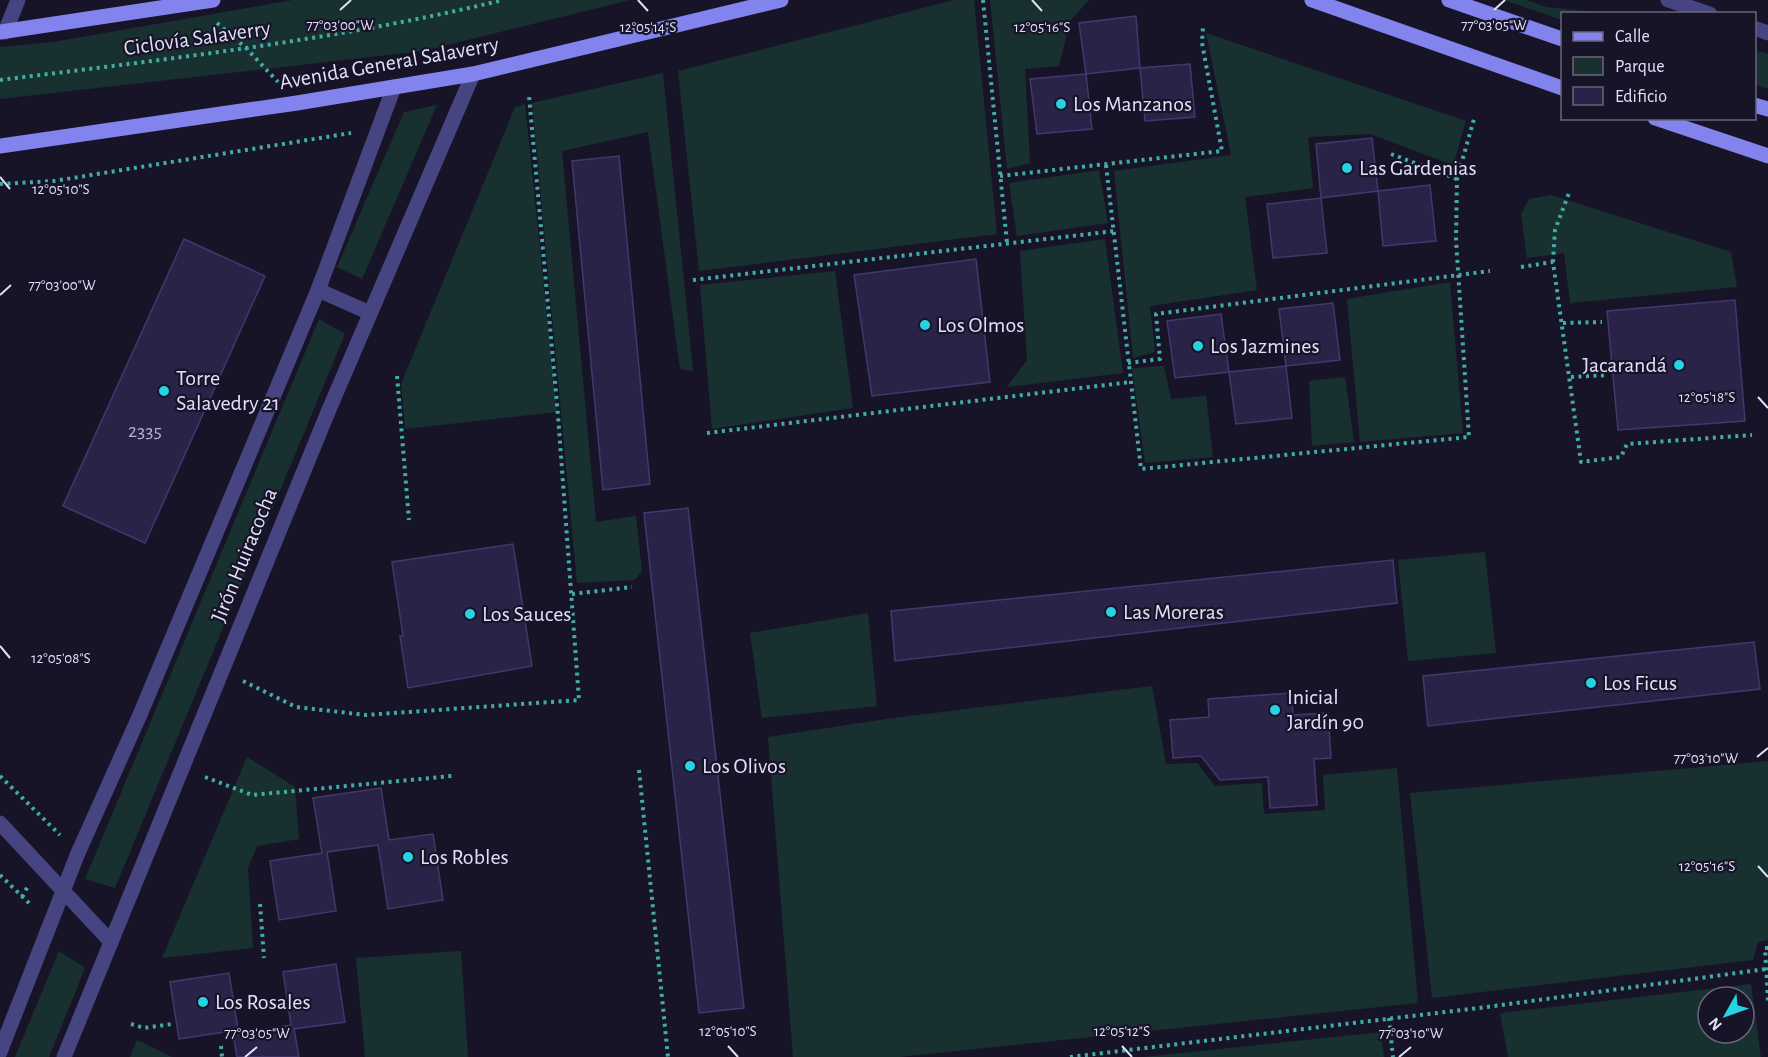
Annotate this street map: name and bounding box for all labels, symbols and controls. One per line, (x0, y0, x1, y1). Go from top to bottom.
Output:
legend (1561, 12, 1756, 120)
street label: Ciclovía Salaverry (122, 17, 272, 59)
text: 77°03'00"W (306, 18, 374, 33)
text: 77°03'05"W (1461, 18, 1527, 33)
text: 12°05'14"S (620, 20, 676, 35)
text: 12°05'16"S (1014, 20, 1070, 35)
text: Calle (1615, 28, 1650, 46)
street label: Avenida General Salaverry (278, 33, 501, 93)
text: Parque (1615, 58, 1664, 76)
text: Edificio (1615, 88, 1667, 106)
place label: Los Manzanos (1073, 93, 1192, 115)
marker: Los Manzanos (1054, 97, 1068, 111)
place label: Las Gardenias (1359, 157, 1477, 179)
marker: Las Gardenias (1340, 161, 1354, 175)
text: 12°05'10"S (32, 182, 90, 197)
text: 77°03'00"W (28, 278, 96, 293)
place label: Los Olmos (937, 314, 1024, 336)
marker: Los Olmos (918, 318, 932, 332)
place label: Los Jazmines (1210, 335, 1320, 357)
marker: Los Jazmines (1191, 339, 1205, 353)
place label: Jacarandá (1583, 354, 1667, 376)
marker: Jacarandá (1672, 358, 1686, 372)
place label: Torre Salavedry 21 (176, 367, 280, 414)
marker: Torre Salavedry 21 (157, 384, 171, 398)
text: 12°05'18"S (1679, 390, 1735, 405)
house number: 2335 (128, 421, 162, 441)
street label: Jirón Huiracocha (207, 485, 281, 625)
place label: Las Moreras (1123, 601, 1224, 623)
place label: Los Sauces (482, 603, 571, 625)
marker: Las Moreras (1104, 605, 1118, 619)
marker: Los Sauces (463, 607, 477, 621)
text: 12°05'08"S (31, 651, 91, 666)
place label: Los Ficus (1603, 672, 1677, 694)
marker: Los Ficus (1584, 676, 1598, 690)
place label: Inicial Jardín 90 (1287, 686, 1364, 733)
marker: Inicial Jardín 90 (1268, 703, 1282, 717)
text: 77°03'10"W (1674, 751, 1739, 766)
place label: Los Olivos (702, 755, 786, 777)
marker: Los Olivos (683, 759, 697, 773)
place label: Los Robles (420, 846, 509, 868)
marker: Los Robles (401, 850, 415, 864)
text: 12°05'16"S (1679, 859, 1735, 874)
north arrow (1696, 985, 1756, 1045)
place label: Los Rosales (215, 991, 311, 1013)
marker: Los Rosales (196, 995, 210, 1009)
text: N (1706, 1015, 1725, 1033)
text: 12°05'10"S (699, 1024, 757, 1039)
text: 12°05'12"S (1094, 1024, 1150, 1039)
text: 77°03'05"W (224, 1026, 290, 1041)
text: 77°03'10"W (1379, 1026, 1444, 1041)

